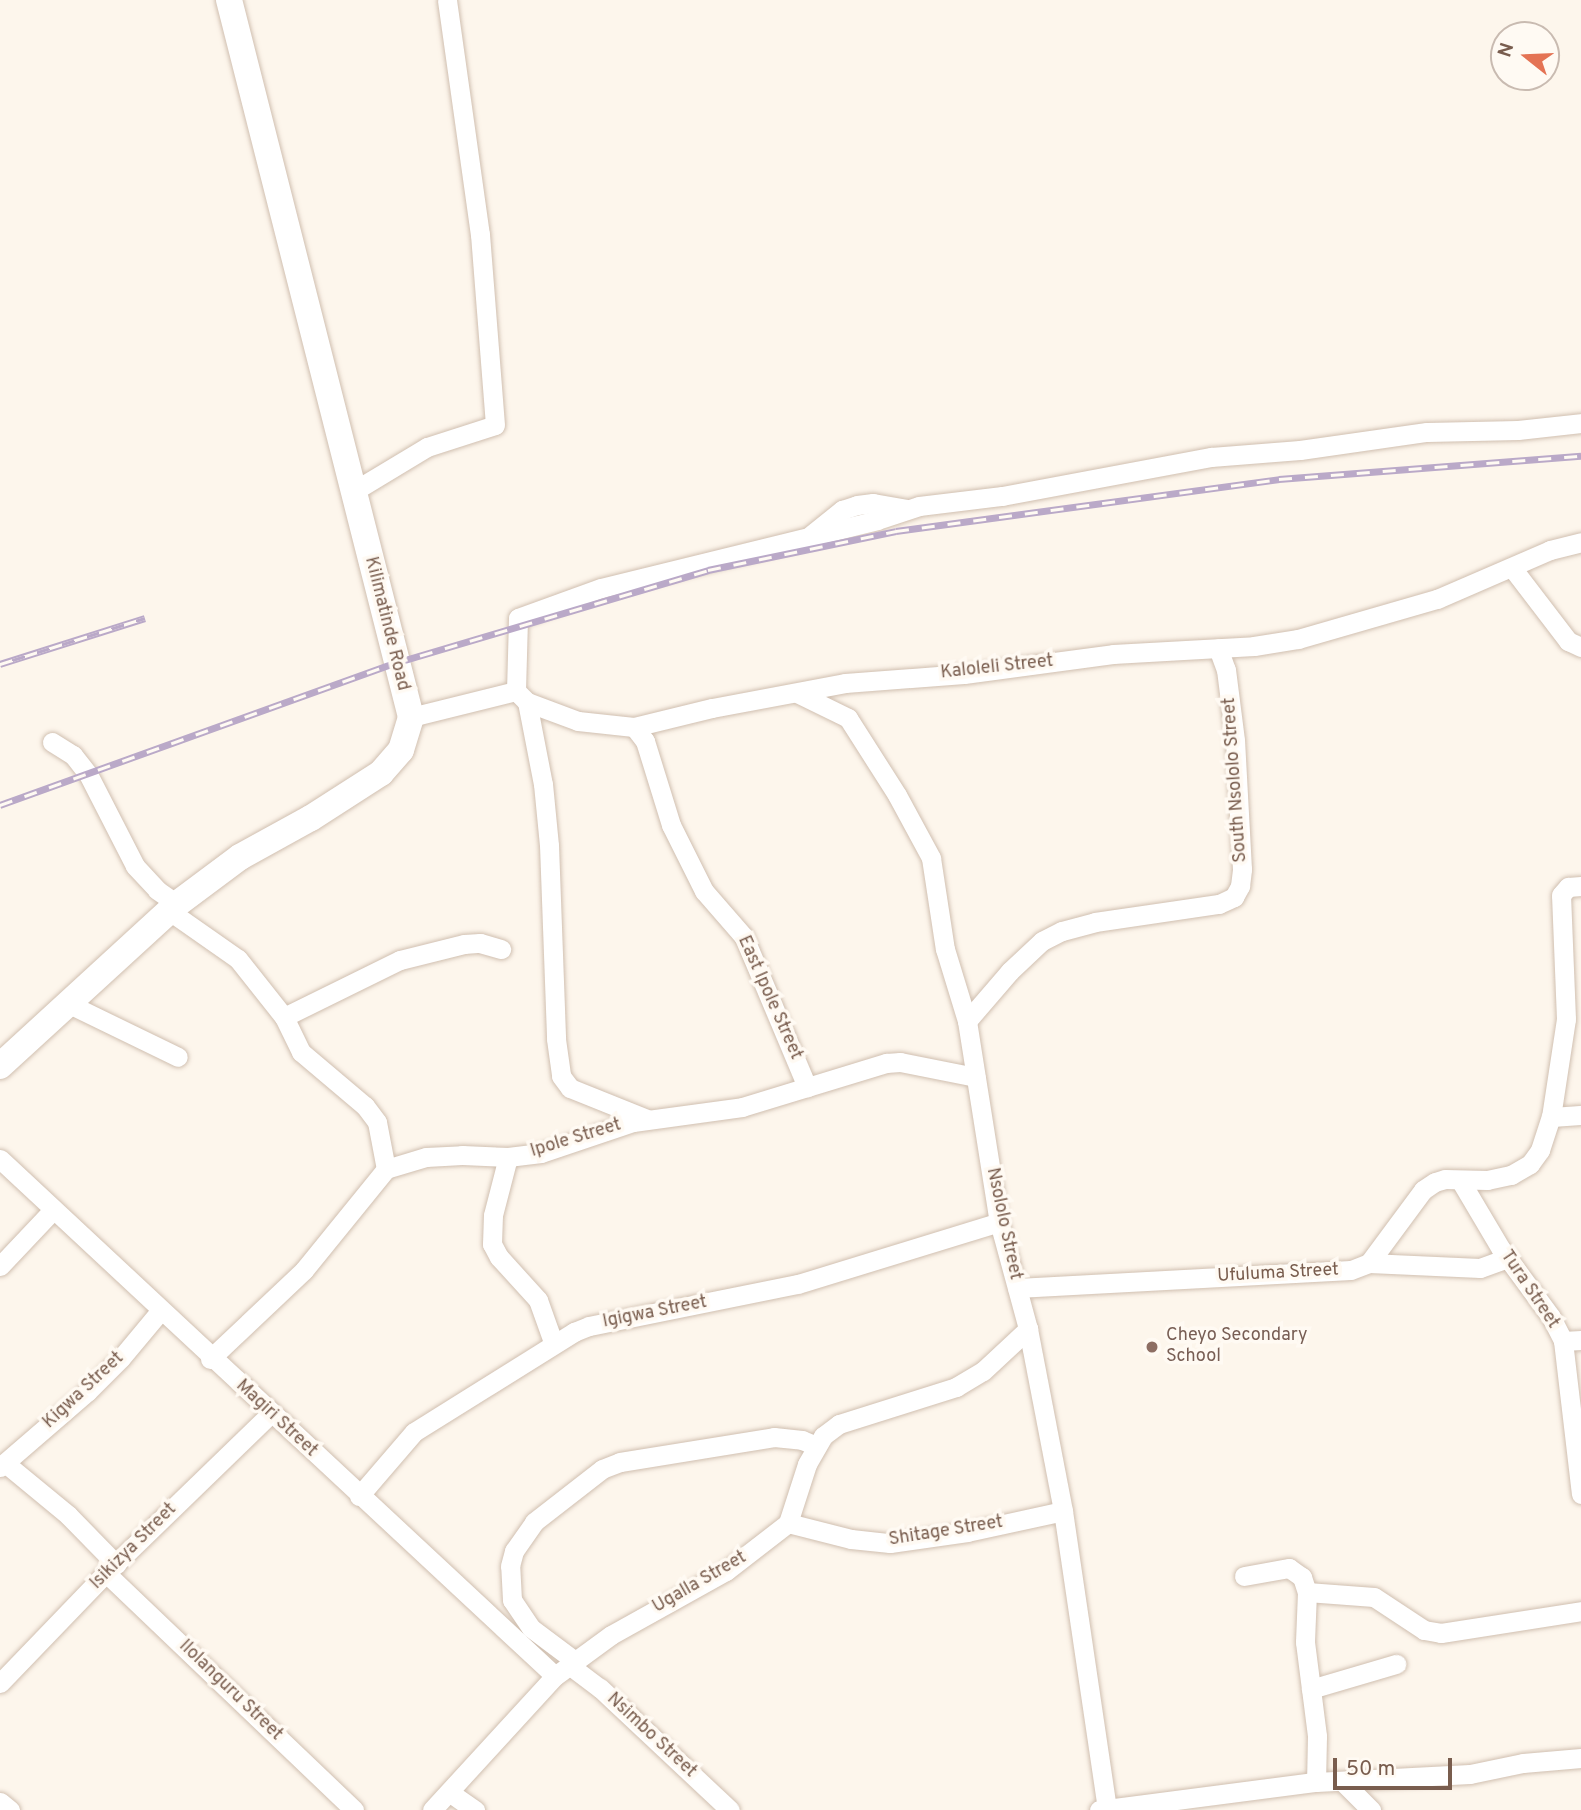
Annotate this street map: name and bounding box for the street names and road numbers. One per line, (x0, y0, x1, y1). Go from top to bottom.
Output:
street label: Kilimatinde Road (359, 555, 413, 693)
street label: Kaloleli Street (940, 651, 1054, 685)
street label: South Nsololo Street (1219, 697, 1253, 863)
street label: East Ipole Street (732, 933, 806, 1063)
street label: Ipole Street (528, 1115, 624, 1163)
street label: Nsololo Street (981, 1166, 1025, 1282)
street label: Tura Street (1495, 1247, 1563, 1333)
street label: Ufuluma Street (1217, 1260, 1339, 1288)
street label: Igigwa Street (601, 1292, 709, 1334)
street label: Kigwa Street (39, 1348, 129, 1434)
street label: Magiri Street (231, 1376, 321, 1462)
street label: Isikizya Street (86, 1499, 182, 1595)
street label: Shitage Street (887, 1512, 1005, 1552)
street label: Ugalla Street (649, 1547, 751, 1619)
street label: Ilolanguru Street (174, 1636, 286, 1746)
street label: Nsimbo Street (602, 1689, 700, 1783)

